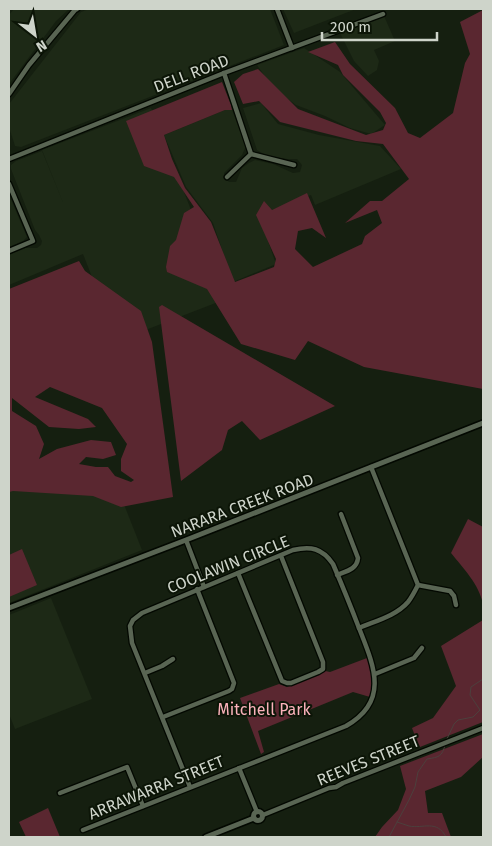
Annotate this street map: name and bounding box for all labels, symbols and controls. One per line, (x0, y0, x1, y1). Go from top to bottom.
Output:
north arrow (10, 10, 60, 60)
scale bar (322, 10, 437, 42)
text: 200 m (330, 18, 371, 36)
text: N (33, 36, 50, 55)
street label: DELL ROAD (151, 50, 231, 96)
street label: NARARA CREEK ROAD (168, 469, 316, 541)
street label: COOLAWIN CIRCLE (164, 531, 292, 598)
park label: Mitchell Park (217, 700, 311, 719)
street label: REEVES STREET (314, 731, 423, 790)
street label: ARRAWARRA STREET (86, 751, 227, 823)

